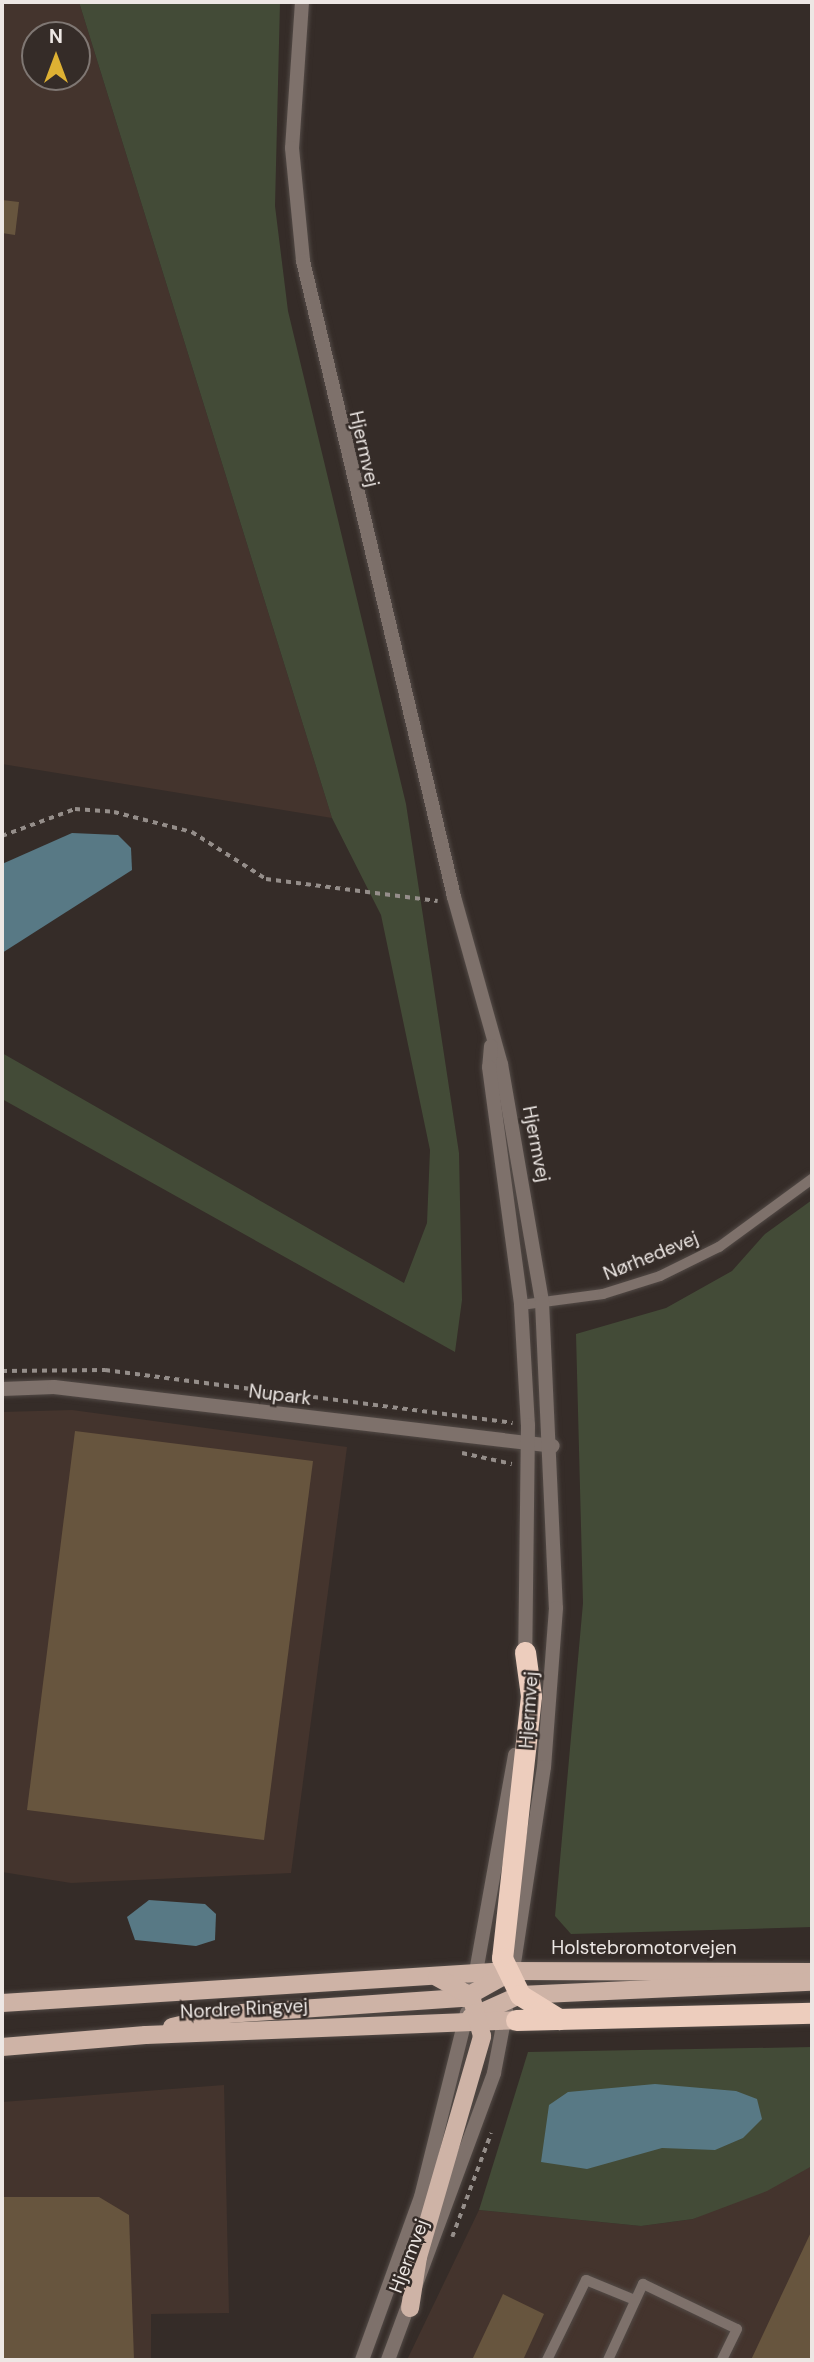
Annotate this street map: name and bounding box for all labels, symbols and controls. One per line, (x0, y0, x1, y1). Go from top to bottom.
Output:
north arrow (21, 21, 91, 91)
text: N (49, 24, 63, 49)
street label: Hjermvej (344, 409, 384, 489)
street label: Hjermvej (517, 1104, 555, 1184)
street label: Nørhedevej (600, 1227, 702, 1285)
street label: Nupark (247, 1380, 313, 1410)
street label: Hjermvej (515, 1671, 543, 1749)
street label: Holstebromotorvejen (551, 1937, 737, 1959)
street label: Nordre Ringvej (180, 1994, 308, 2024)
street label: Hjermvej (385, 2216, 433, 2296)

